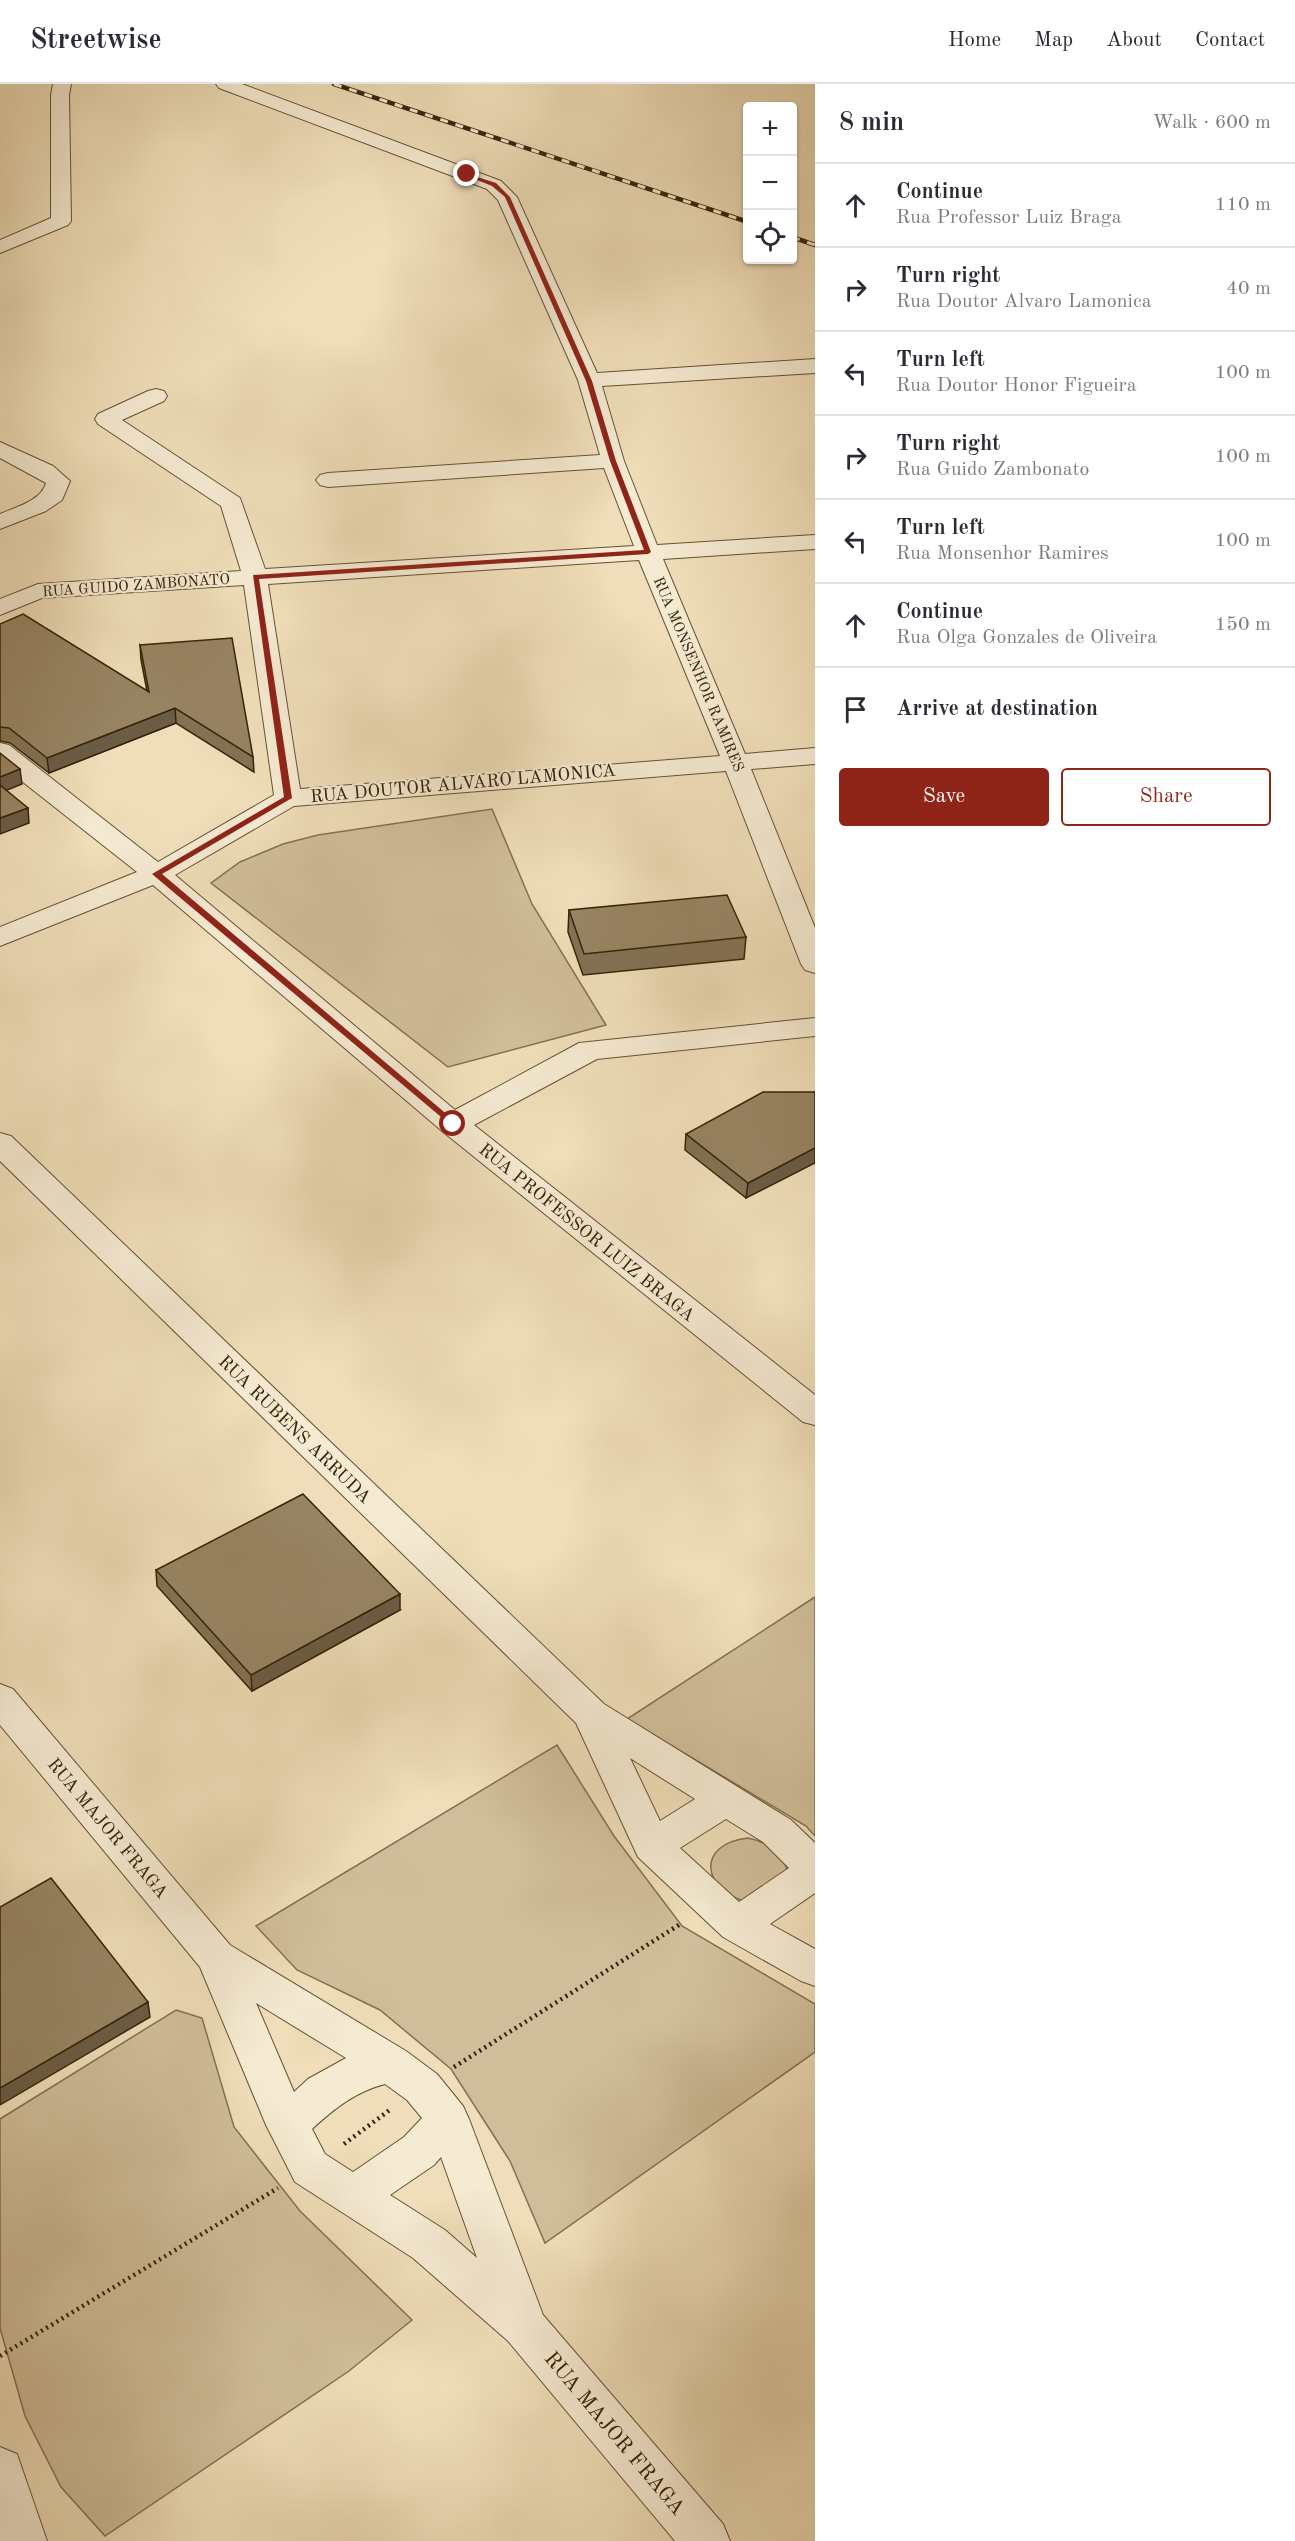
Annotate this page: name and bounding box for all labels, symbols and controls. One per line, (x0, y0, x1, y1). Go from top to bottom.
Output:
text: Streetwise (30, 27, 162, 55)
text: Home (948, 30, 1001, 51)
text: Map (1034, 30, 1073, 51)
text: About (1106, 30, 1162, 51)
text: Contact (1195, 30, 1265, 51)
map controls (743, 102, 797, 264)
button: + (743, 102, 797, 156)
text: 8 min (839, 110, 904, 136)
text: Walk · 600 m (1152, 113, 1271, 133)
button: − (743, 156, 797, 210)
route end (453, 160, 479, 186)
text: Continue (896, 181, 983, 203)
icon: ahead (839, 189, 872, 222)
text: 110 m (1215, 195, 1271, 215)
text: Rua Professor Luiz Braga (896, 208, 1122, 228)
button: locate (743, 210, 797, 264)
text: Turn right (896, 265, 1000, 287)
icon: right (839, 273, 872, 306)
text: 40 m (1226, 279, 1271, 299)
text: Rua Doutor Alvaro Lamonica (896, 292, 1152, 312)
text: Turn left (896, 349, 985, 371)
icon: left (839, 357, 872, 390)
text: 100 m (1215, 363, 1271, 383)
text: Rua Doutor Honor Figueira (896, 376, 1137, 396)
text: Turn right (896, 433, 1000, 455)
icon: right (839, 441, 872, 474)
text: 100 m (1215, 447, 1271, 467)
text: Rua Guido Zambonato (896, 460, 1089, 480)
text: Turn left (896, 517, 985, 539)
icon: left (839, 525, 872, 558)
text: 100 m (1215, 531, 1271, 551)
text: Rua Monsenhor Ramires (896, 544, 1109, 564)
street label: RUA GUIDO ZAMBONATO (42, 572, 230, 601)
street label: RUA MONSENHOR RAMIRES (650, 575, 746, 774)
text: Continue (896, 601, 983, 623)
icon: ahead (839, 609, 872, 642)
text: 150 m (1215, 615, 1271, 635)
text: Rua Olga Gonzales de Oliveira (896, 628, 1157, 648)
icon: arrive (839, 693, 872, 726)
text: Arrive at destination (896, 698, 1098, 720)
street label: RUA DOUTOR ALVARO LAMONICA (310, 762, 617, 806)
button: Save (839, 768, 1049, 826)
button: Share (1061, 768, 1271, 826)
route start (439, 1110, 465, 1136)
street label: RUA PROFESSOR LUIZ BRAGA (475, 1140, 698, 1325)
street label: RUA RUBENS ARRUDA (215, 1352, 374, 1507)
street label: RUA MAJOR FRAGA (44, 1755, 171, 1902)
street label: RUA MAJOR FRAGA (540, 2348, 688, 2520)

